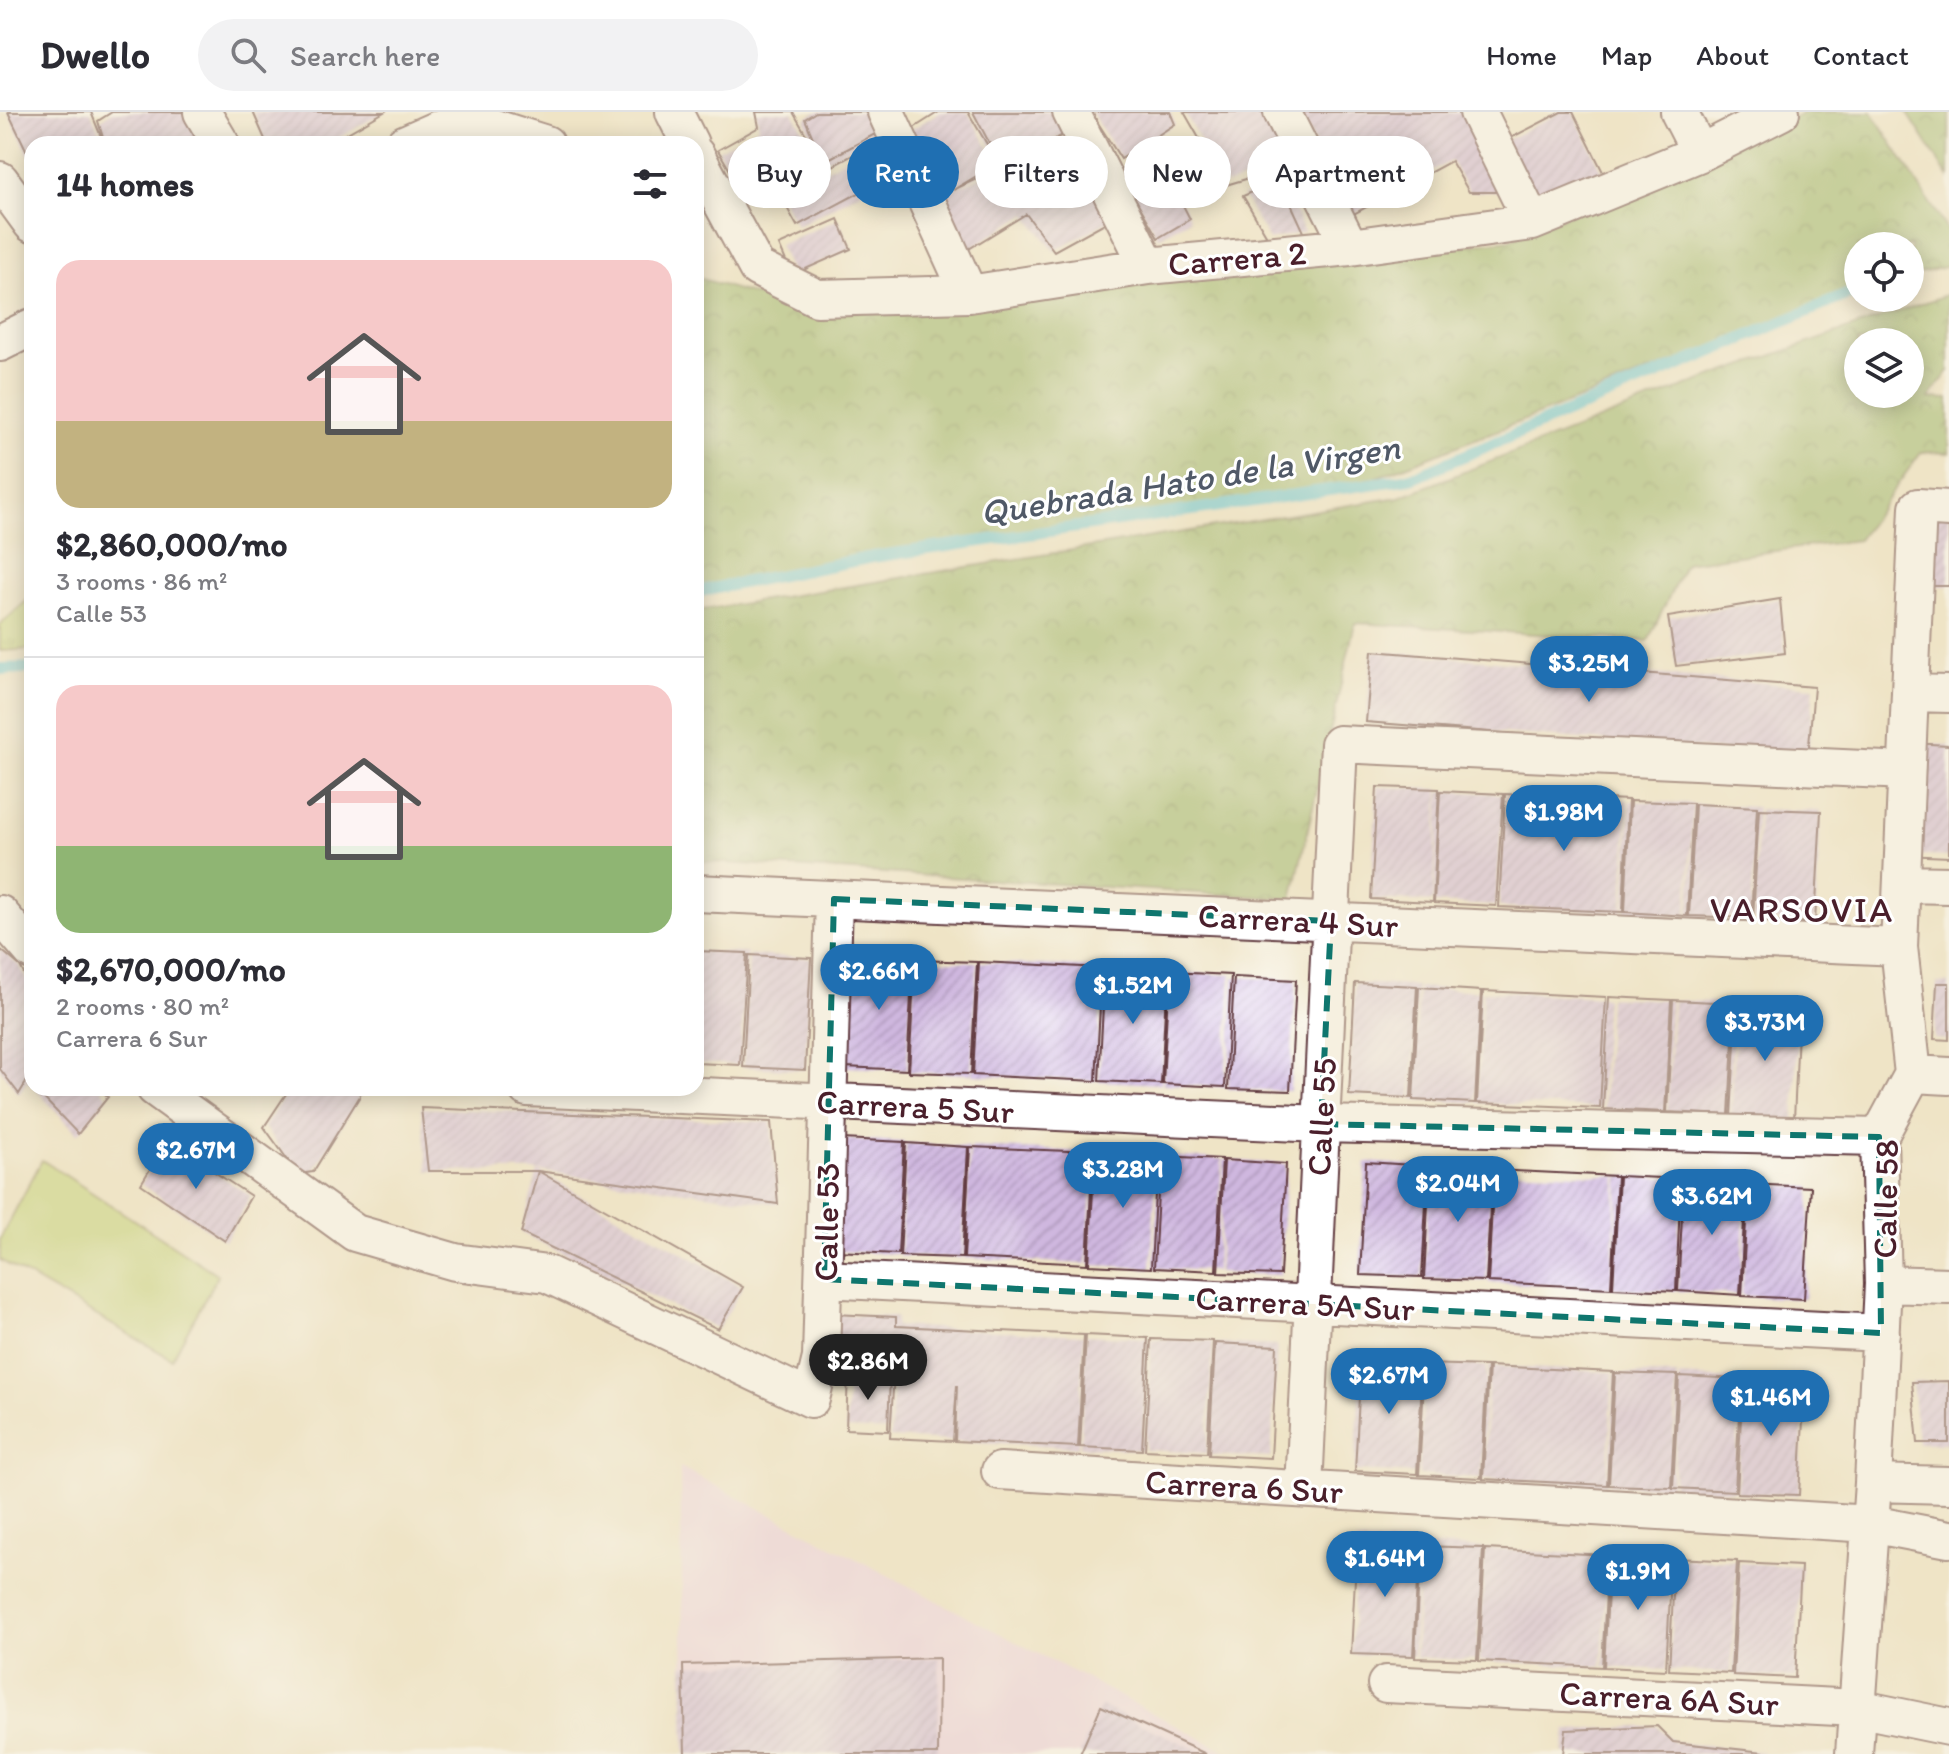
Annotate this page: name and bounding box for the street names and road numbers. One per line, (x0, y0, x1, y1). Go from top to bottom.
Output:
street label: Carrera 2 (1166, 232, 1308, 285)
street label: Carrera 4 Sur (1197, 895, 1400, 946)
street label: Calle 55 (1298, 1057, 1345, 1177)
street label: Carrera 5 Sur (815, 1081, 1015, 1132)
street label: Calle 58 (1864, 1139, 1907, 1259)
street label: Calle 53 (805, 1162, 848, 1282)
street label: Carrera 5A Sur (1194, 1277, 1416, 1330)
street label: Carrera 6 Sur (1144, 1461, 1344, 1512)
street label: Carrera 6A Sur (1558, 1672, 1780, 1725)

